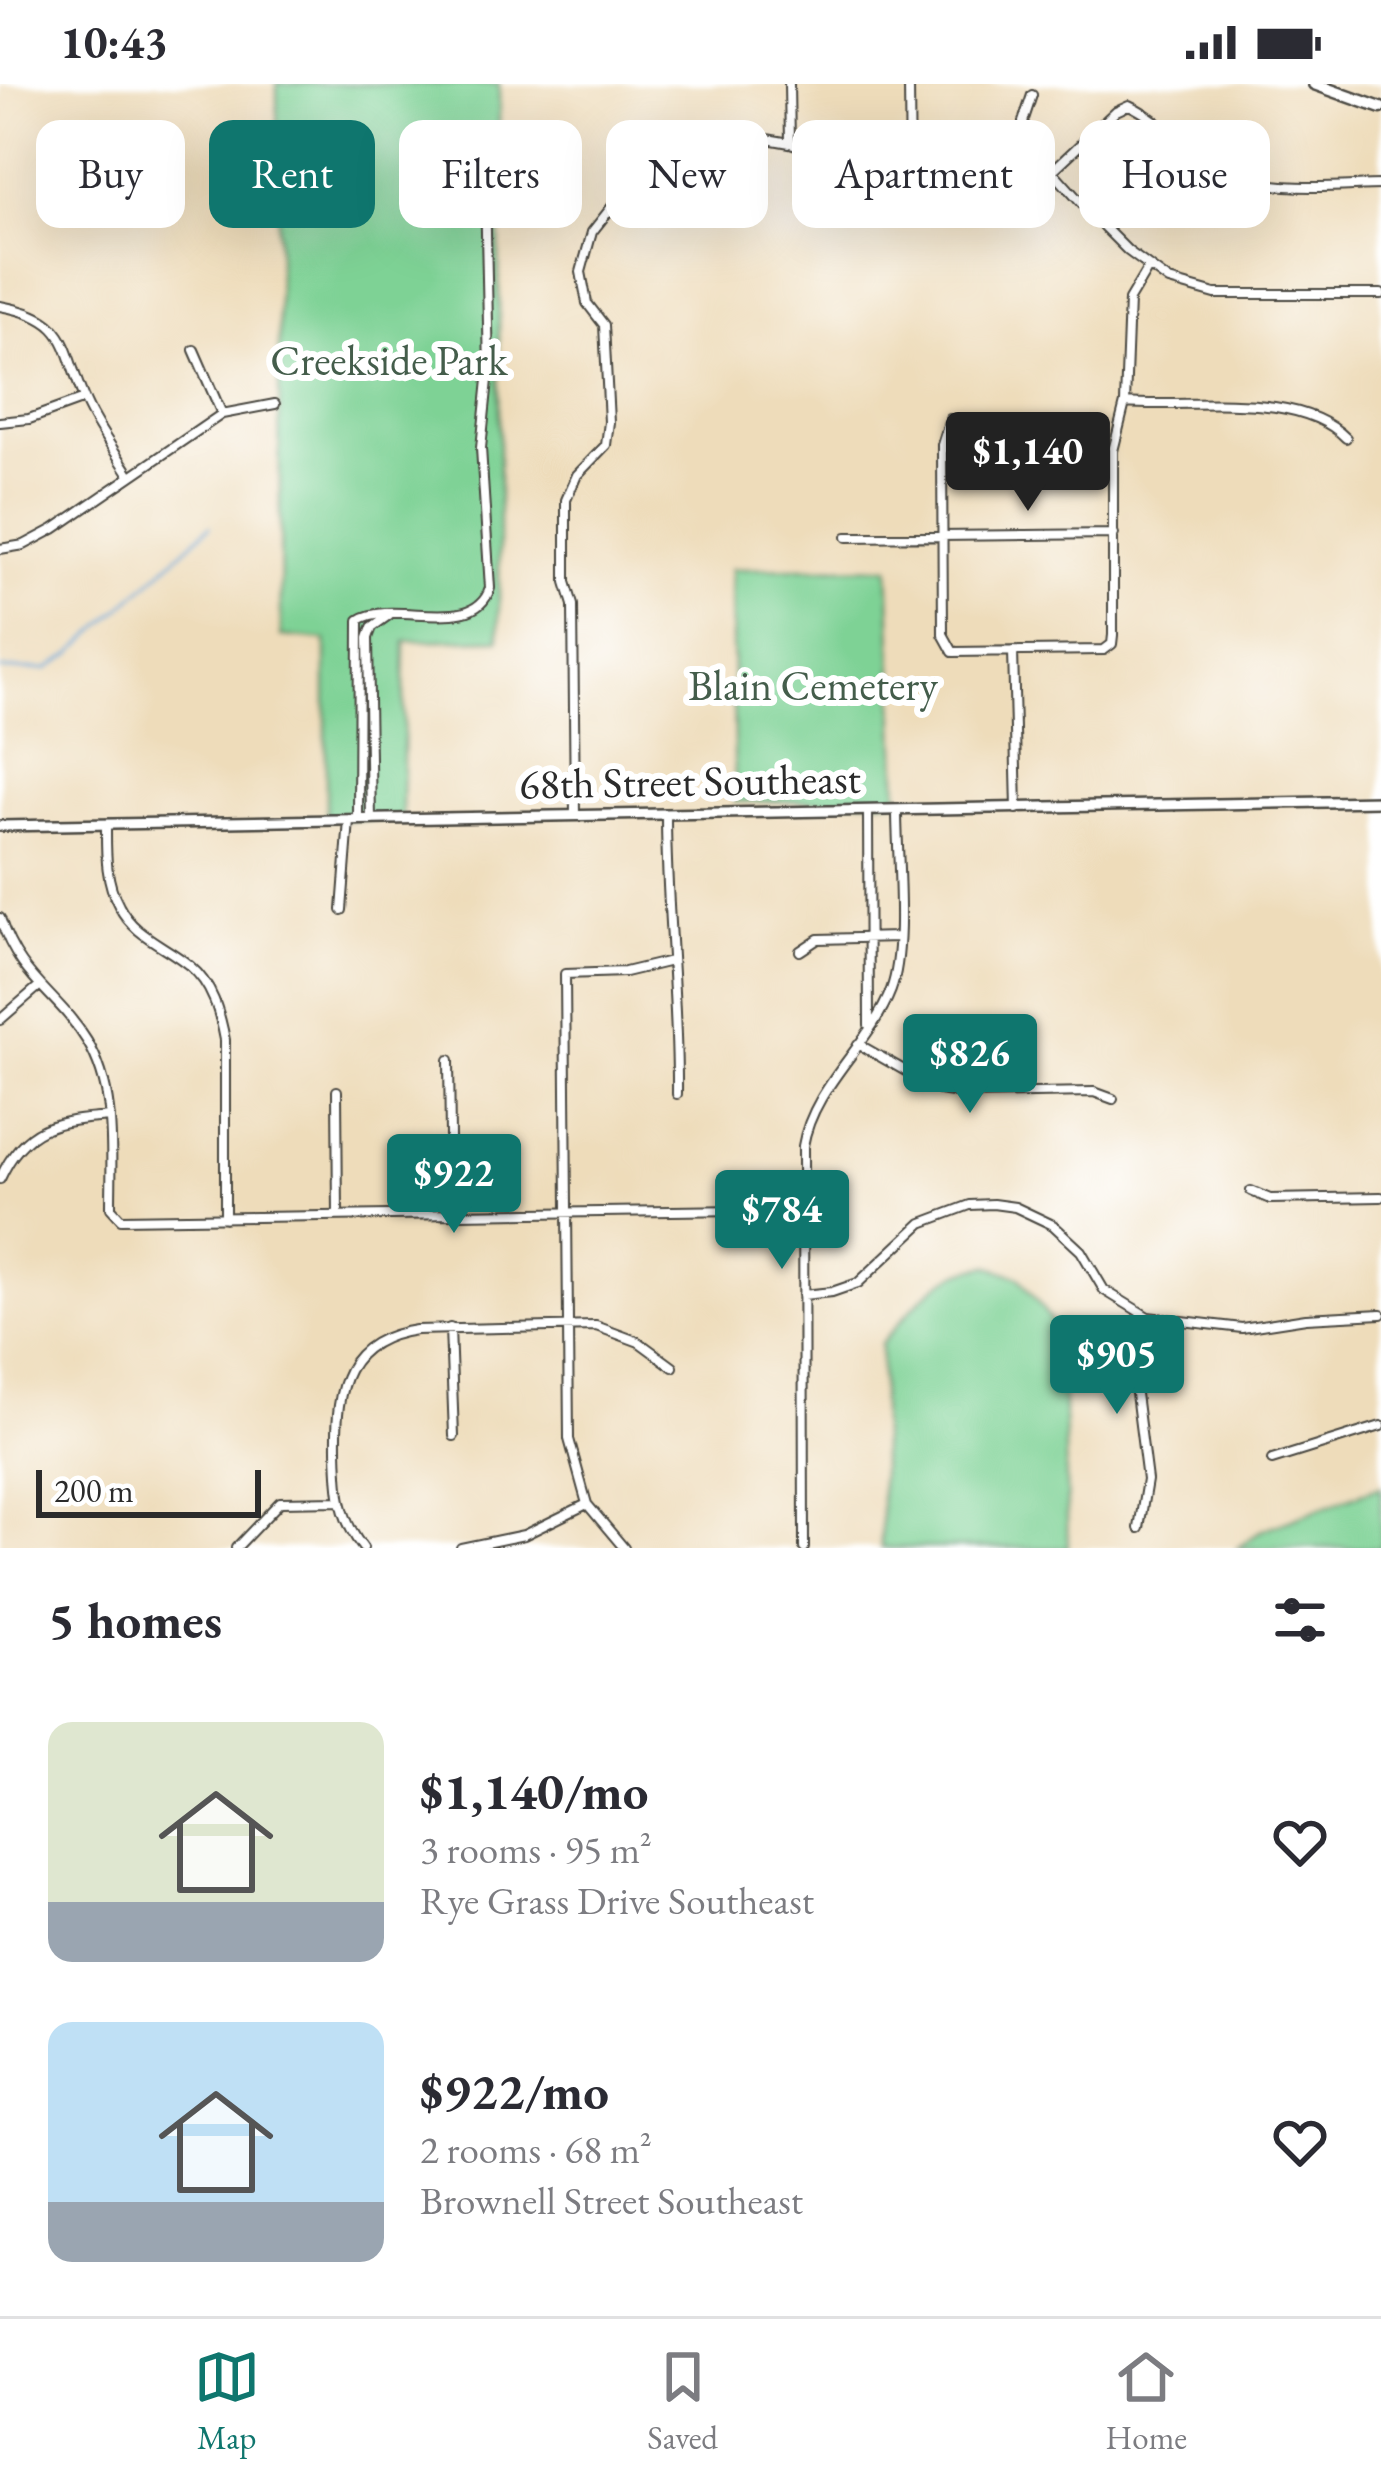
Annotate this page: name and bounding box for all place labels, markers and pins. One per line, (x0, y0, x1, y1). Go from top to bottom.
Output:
pin: $1,140 (930, 412, 1126, 514)
pin: $826 (899, 1014, 1041, 1116)
pin: $922 (383, 1134, 525, 1236)
pin: $784 (711, 1170, 853, 1272)
pin: $905 (1046, 1315, 1188, 1417)

